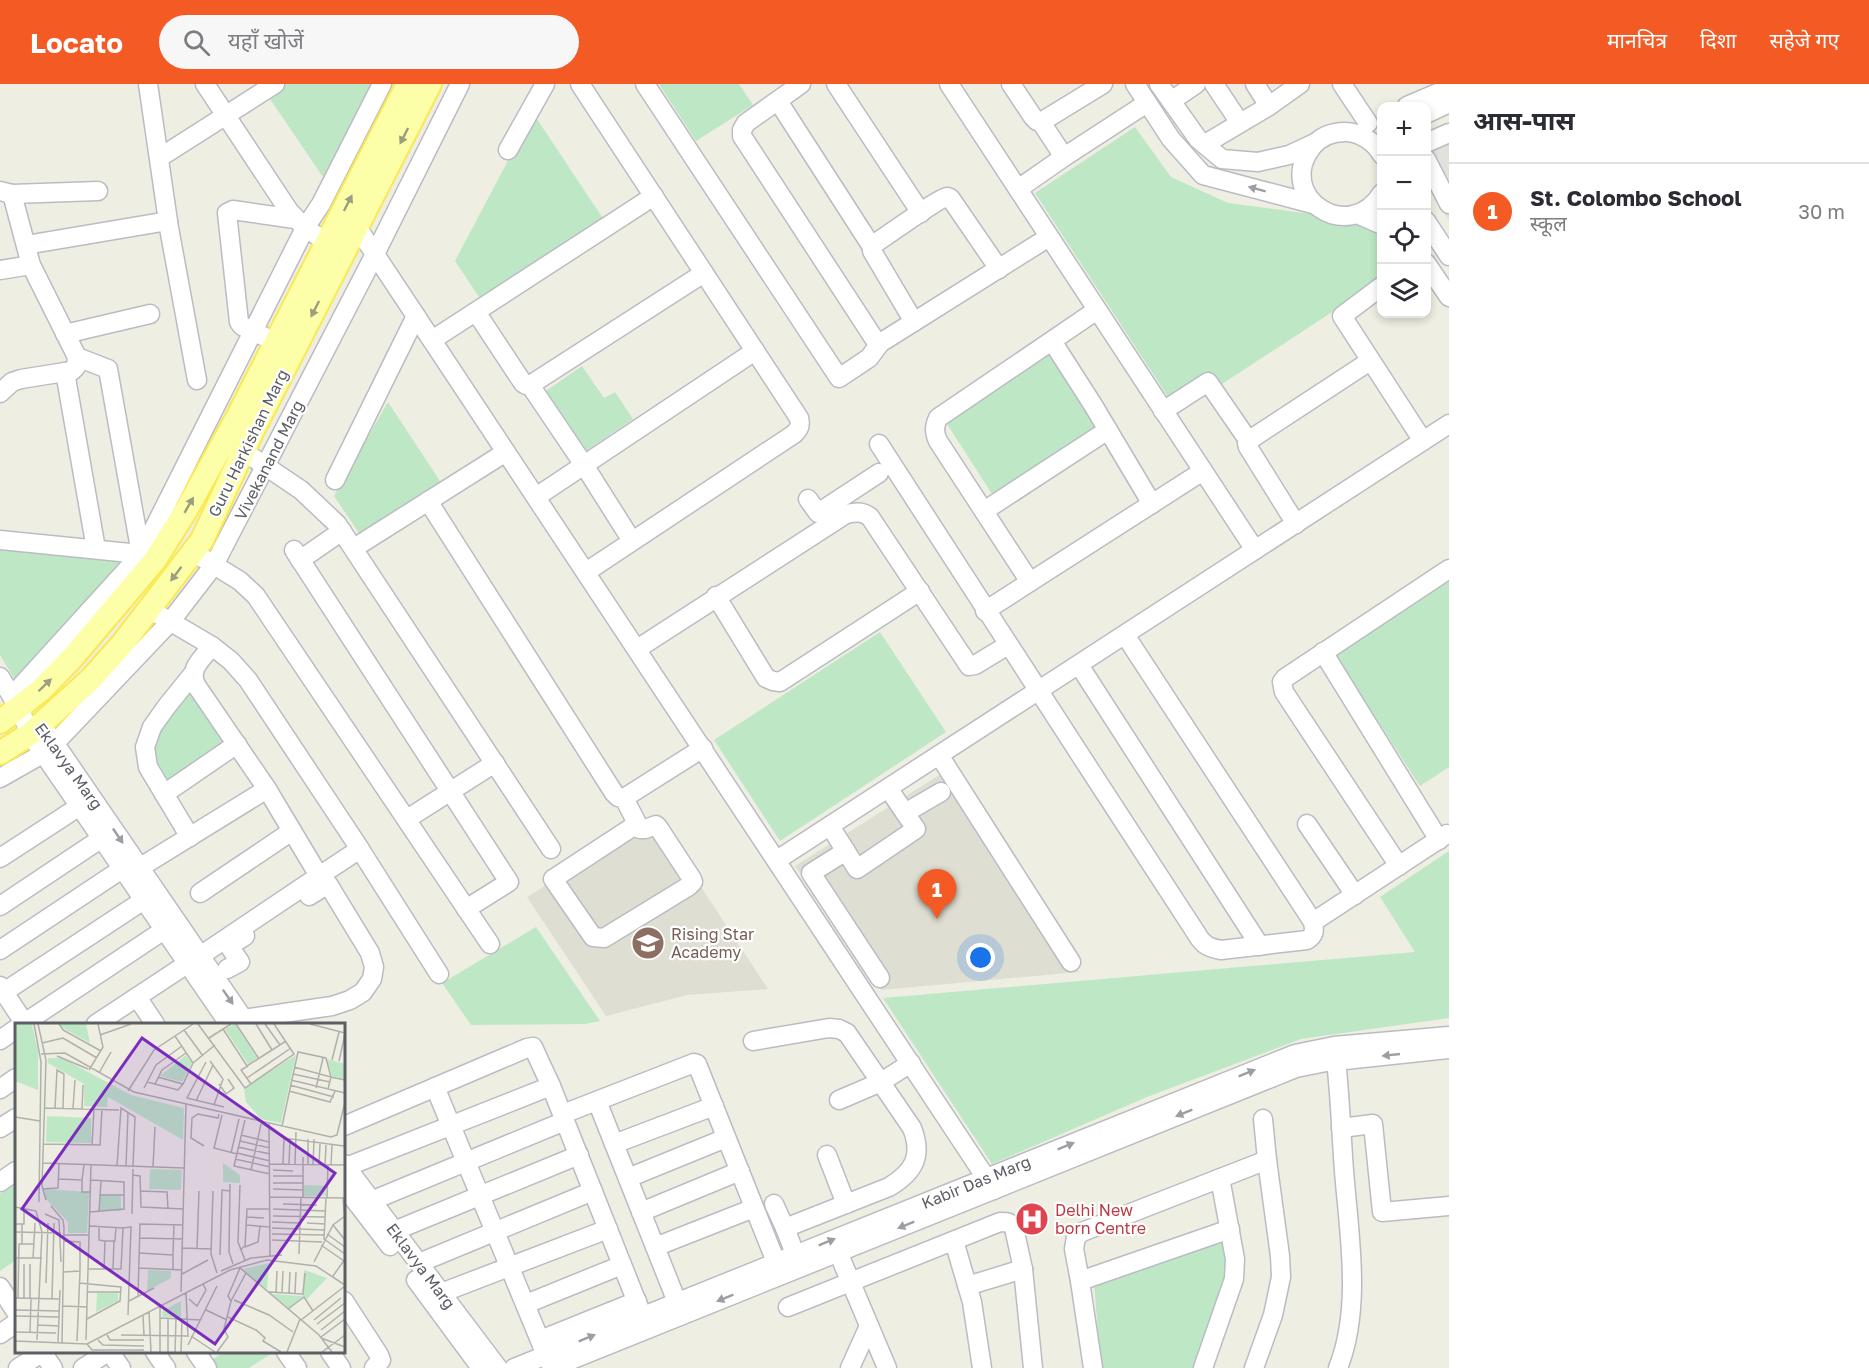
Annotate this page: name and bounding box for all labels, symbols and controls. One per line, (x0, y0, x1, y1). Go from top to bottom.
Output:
search box (159, 15, 579, 69)
text: Locato (30, 26, 123, 59)
icon: search (180, 26, 213, 59)
text: यहाँ खोजें (228, 27, 304, 54)
text: मानचित्र (1607, 27, 1667, 53)
text: दिशा (1700, 27, 1736, 53)
text: सहेजे गए (1769, 27, 1839, 53)
map controls (1377, 102, 1431, 318)
button: + (1377, 102, 1431, 156)
text: आस-पास (1473, 105, 1575, 136)
one-way arrow (399, 127, 409, 145)
button: − (1377, 156, 1431, 210)
one-way arrow (1248, 184, 1266, 193)
text: St. Colombo School (1530, 184, 1742, 211)
one-way arrow (343, 194, 352, 211)
text: 1 (1487, 199, 1498, 223)
text: 30 m (1798, 199, 1845, 223)
button: locate (1377, 210, 1431, 264)
text: स्कूल (1530, 211, 1567, 235)
button: layers (1377, 264, 1431, 318)
one-way arrow (310, 301, 319, 318)
street label: Guru Harkishan Marg (204, 366, 292, 520)
street label: Vivekanand Marg (230, 397, 308, 523)
one-way arrow (183, 497, 194, 513)
one-way arrow (170, 567, 182, 582)
one-way arrow (38, 679, 52, 693)
street label: Eklavya Marg (31, 719, 107, 813)
one-way arrow (112, 828, 124, 844)
pin: 1 (918, 870, 956, 919)
place label: Rising Star Academy (671, 924, 754, 962)
school or university icon: Rising Star Academy (630, 925, 666, 961)
your location (966, 943, 995, 972)
one-way arrow (222, 989, 234, 1005)
inset map (15, 1023, 345, 1353)
one-way arrow (1381, 1050, 1400, 1060)
one-way arrow (1238, 1068, 1256, 1077)
one-way arrow (1175, 1108, 1193, 1118)
one-way arrow (1057, 1140, 1075, 1150)
street label: Kabir Das Marg (919, 1151, 1033, 1213)
place label: Delhi New born Centre (1055, 1200, 1146, 1238)
hospital icon: Delhi New born Centre (1014, 1201, 1050, 1237)
street label: Eklavya Marg (382, 1219, 460, 1313)
one-way arrow (897, 1221, 915, 1230)
one-way arrow (818, 1236, 836, 1246)
one-way arrow (716, 1293, 734, 1303)
one-way arrow (579, 1333, 597, 1343)

